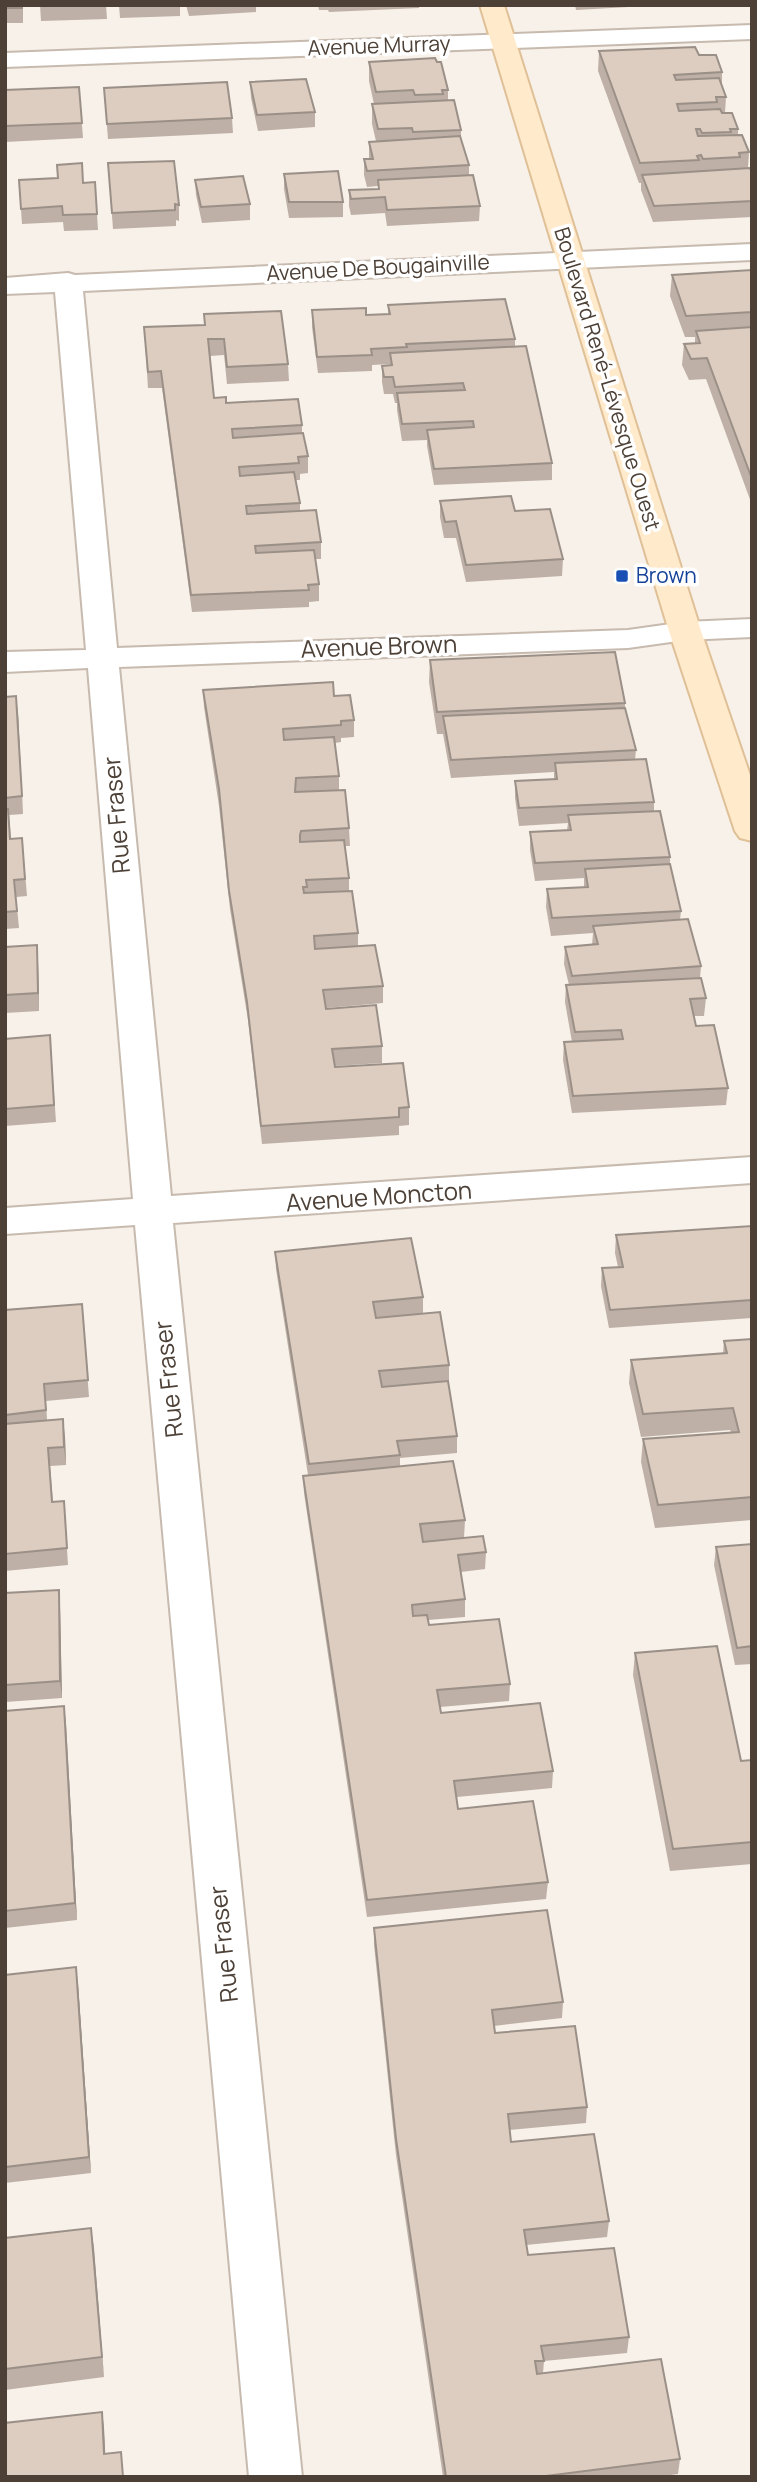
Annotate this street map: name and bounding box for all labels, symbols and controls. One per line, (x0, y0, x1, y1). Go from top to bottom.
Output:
street label: Avenue Murray (307, 29, 451, 61)
street label: Boulevard René-Lévesque Ouest (548, 224, 668, 534)
street label: Avenue De Bougainville (266, 247, 490, 287)
place label: Brown (636, 561, 697, 589)
marker: Brown (614, 568, 630, 584)
street label: Avenue Brown (300, 626, 458, 665)
street label: Rue Fraser (94, 755, 137, 875)
street label: Avenue Moncton (285, 1173, 473, 1218)
street label: Rue Fraser (145, 1319, 190, 1439)
street label: Rue Fraser (200, 1884, 245, 2004)

